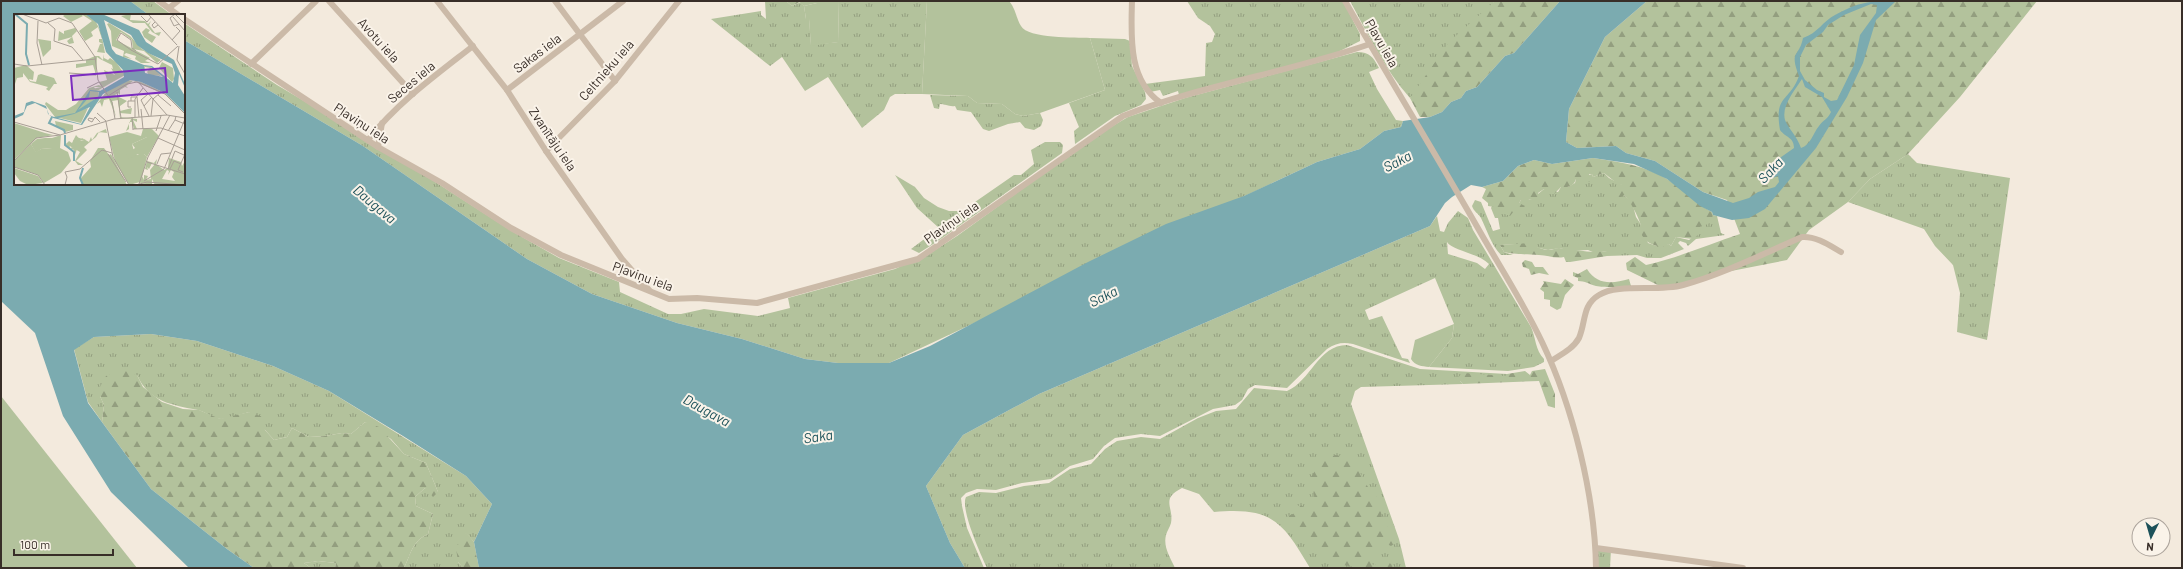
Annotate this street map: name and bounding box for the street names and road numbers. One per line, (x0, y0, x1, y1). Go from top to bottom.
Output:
street label: Avotu iela (355, 14, 403, 66)
street label: Pļavu iela (1362, 16, 1402, 70)
street label: Sakas iela (510, 30, 564, 76)
street label: Celtnieku iela (575, 36, 637, 104)
street label: Seces iela (384, 58, 438, 106)
street label: Pļaviņu iela (331, 99, 393, 147)
street label: Zvanītāju iela (526, 104, 580, 174)
street label: Pļaviņu iela (921, 197, 981, 247)
street label: Pļaviņu iela (611, 258, 675, 294)

